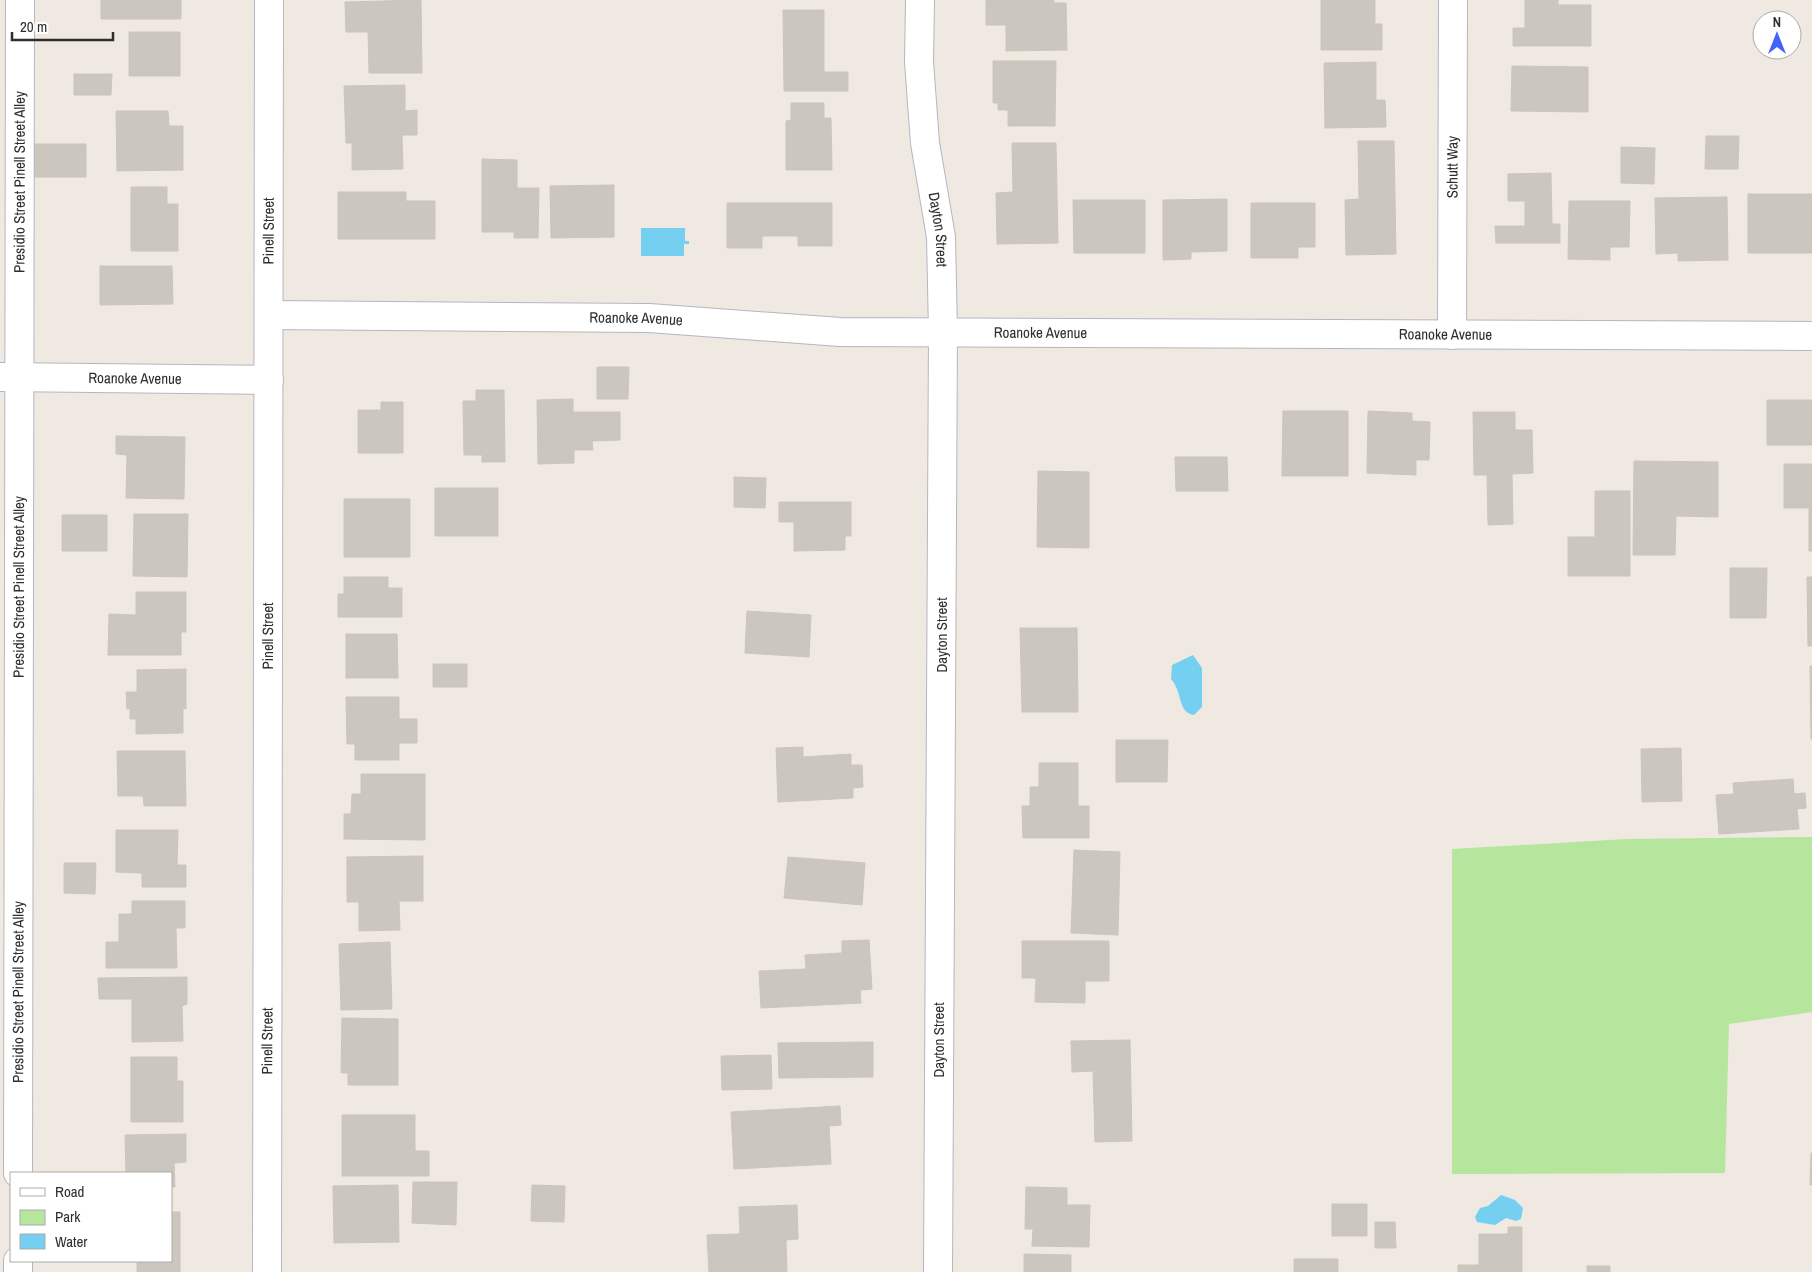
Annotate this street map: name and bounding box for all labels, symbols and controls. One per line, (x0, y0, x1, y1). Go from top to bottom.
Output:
scale bar (12, 10, 114, 42)
north arrow (1752, 10, 1802, 60)
text: N (1773, 13, 1781, 31)
text: 20 m (20, 16, 47, 37)
street label: Presidio Street Pinell Street Alley (9, 90, 30, 273)
street label: Schutt Way (1441, 135, 1463, 198)
street label: Dayton Street (924, 191, 953, 268)
street label: Pinell Street (258, 197, 279, 265)
street label: Roanoke Avenue (589, 307, 684, 330)
street label: Roanoke Avenue (994, 322, 1087, 343)
street label: Roanoke Avenue (1399, 323, 1492, 345)
street label: Roanoke Avenue (88, 367, 182, 389)
street label: Presidio Street Pinell Street Alley (8, 495, 29, 678)
street label: Dayton Street (931, 597, 952, 673)
street label: Pinell Street (257, 602, 278, 670)
street label: Presidio Street Pinell Street Alley (7, 900, 28, 1083)
street label: Dayton Street (928, 1002, 949, 1078)
street label: Pinell Street (256, 1007, 277, 1075)
legend (10, 1172, 172, 1262)
text: Road (55, 1181, 84, 1202)
text: Park (55, 1206, 81, 1227)
text: Water (55, 1231, 87, 1252)

